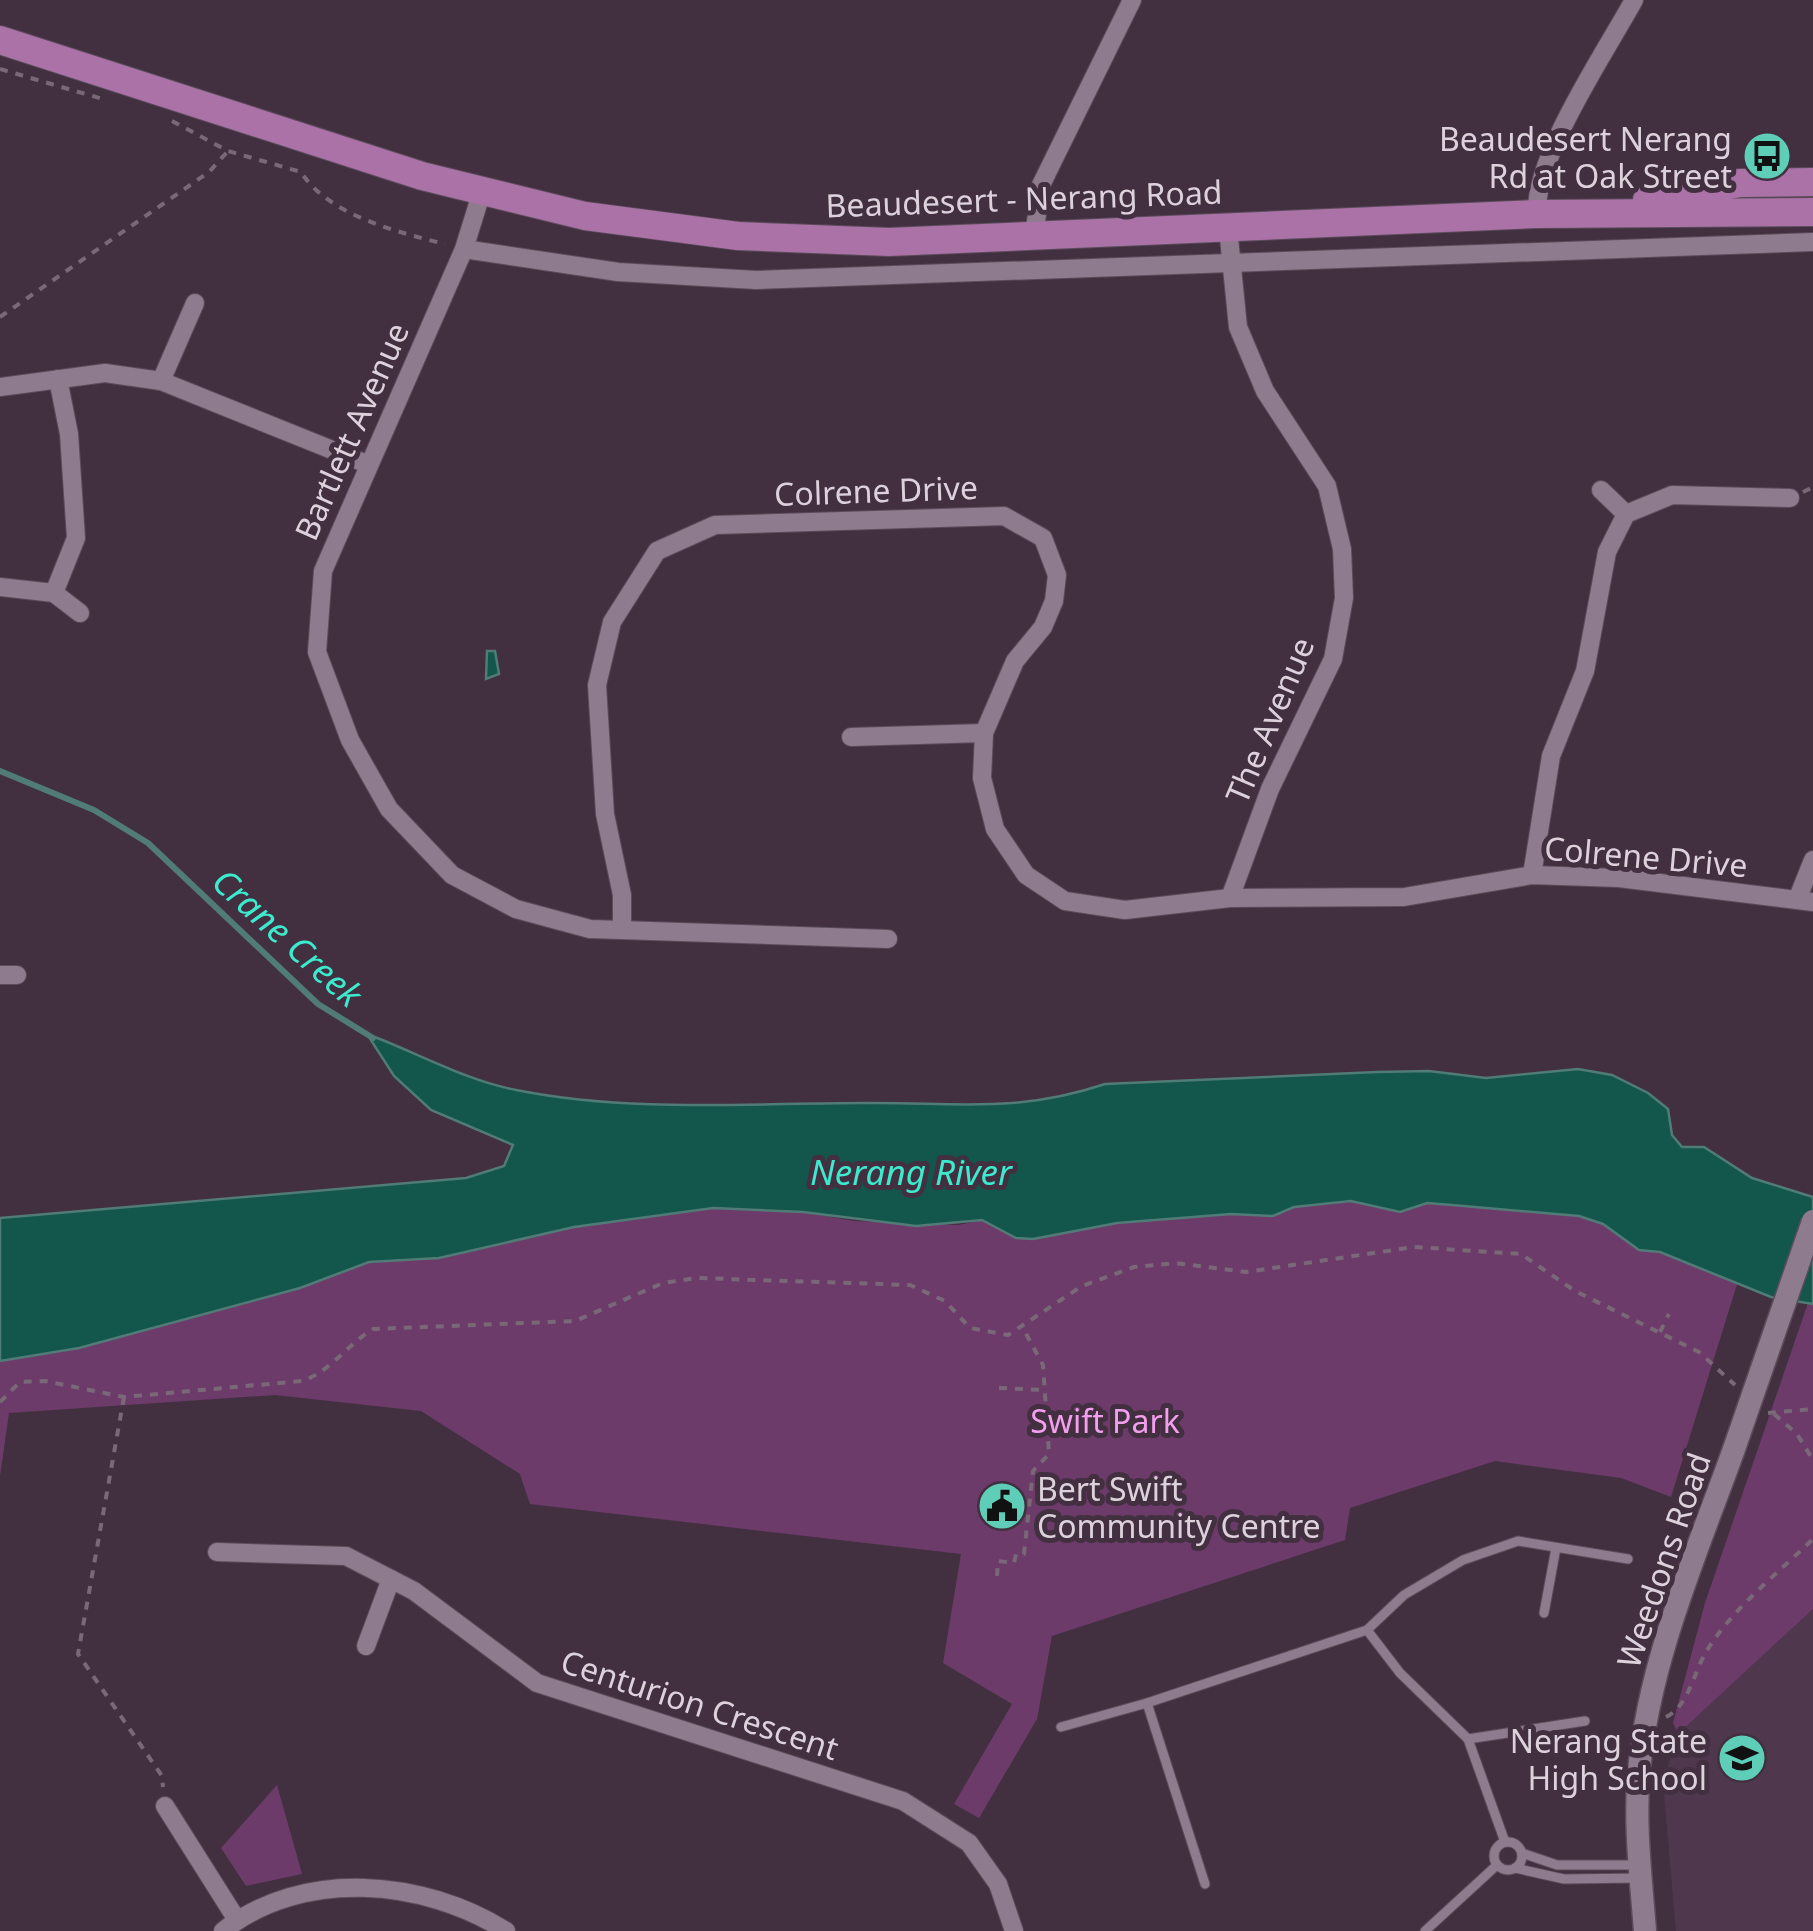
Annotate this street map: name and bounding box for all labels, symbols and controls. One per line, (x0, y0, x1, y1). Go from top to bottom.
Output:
place label: Beaudesert Nerang Rd at Oak Street (1439, 117, 1732, 197)
bus stop icon: Beaudesert Nerang Rd at Oak Street (1741, 130, 1793, 182)
street label: Beaudesert - Nerang Road (825, 170, 1223, 226)
street label: Bartlett Avenue (284, 316, 418, 546)
street label: Colrene Drive (773, 465, 979, 515)
street label: The Avenue (1215, 630, 1323, 810)
street label: Colrene Drive (1543, 826, 1749, 886)
water label: Crane Creek (203, 857, 374, 1018)
water label: Nerang River (810, 1148, 1014, 1195)
park label: Swift Park (1030, 1399, 1180, 1442)
street label: Weedons Road (1606, 1447, 1720, 1673)
place label: Bert Swift Community Centre (1037, 1467, 1321, 1547)
public building icon: Bert Swift Community Centre (976, 1480, 1028, 1532)
street label: Centurion Crescent (556, 1639, 844, 1769)
place label: Nerang State High School (1510, 1719, 1707, 1799)
school or university icon: Nerang State High School (1716, 1732, 1768, 1784)

